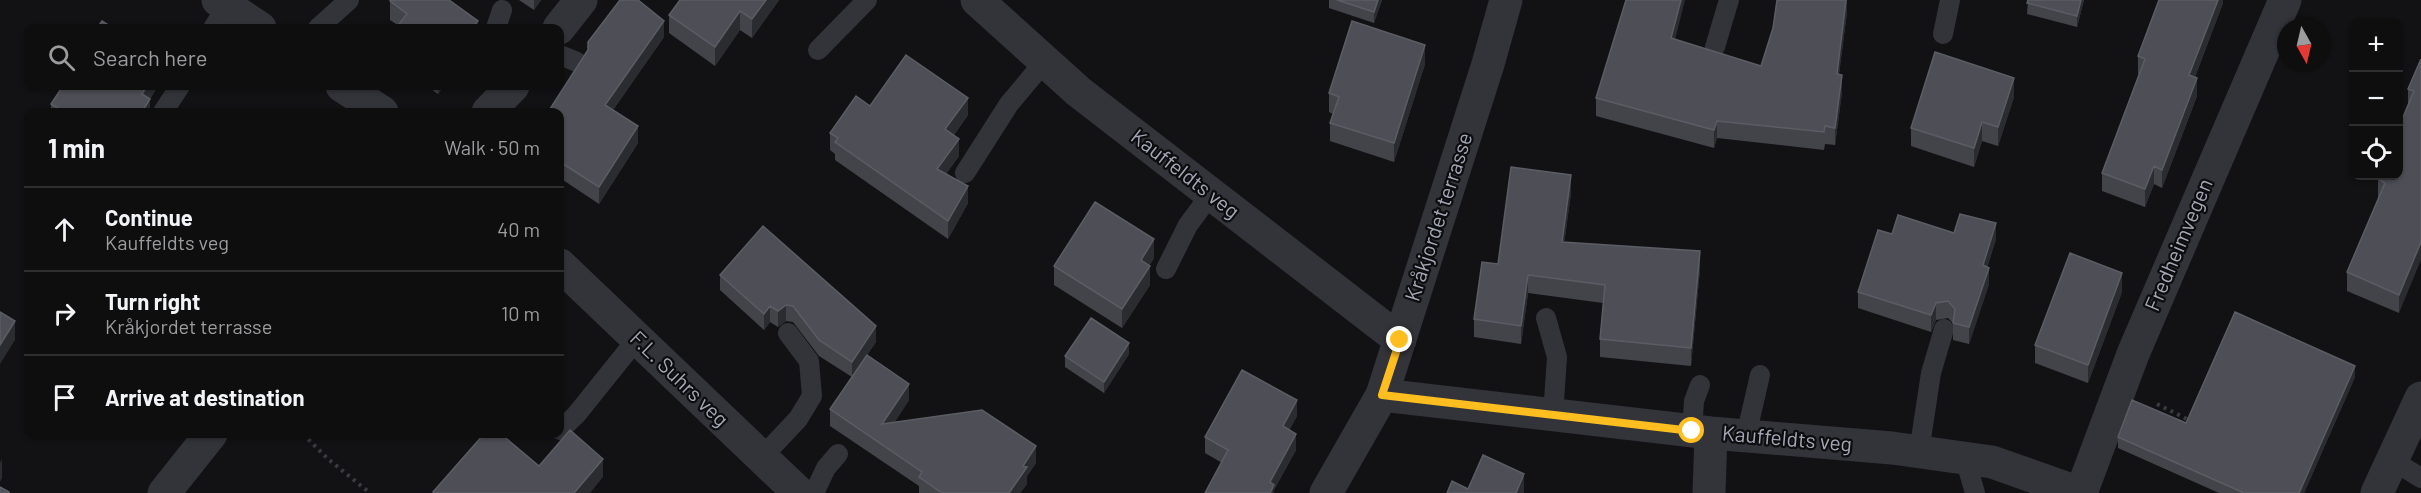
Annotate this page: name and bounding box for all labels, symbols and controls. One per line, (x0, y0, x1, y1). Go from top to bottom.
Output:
north arrow (2277, 18, 2331, 72)
map controls (2349, 18, 2403, 180)
button: + (2349, 18, 2403, 72)
search box (24, 24, 564, 90)
icon: search (45, 41, 78, 74)
text: Search here (93, 44, 207, 70)
button: − (2349, 72, 2403, 126)
street label: Kauffeldts veg (1127, 123, 1245, 223)
button: locate (2349, 126, 2403, 180)
street label: Kråkjordet terrasse (1399, 129, 1477, 304)
text: 1 min (48, 132, 105, 163)
text: Walk · 50 m (444, 135, 540, 159)
street label: Fredheimvegen (2138, 174, 2217, 314)
text: Continue (105, 204, 193, 230)
icon: ahead (48, 213, 81, 246)
text: 40 m (497, 217, 540, 241)
text: Kauffeldts veg (105, 230, 229, 254)
text: Turn right (105, 288, 200, 314)
icon: right (48, 297, 81, 330)
text: 10 m (501, 301, 540, 325)
text: Kråkjordet terrasse (105, 314, 272, 338)
street label: F.L. Suhrs veg (626, 325, 734, 431)
route end (1386, 326, 1412, 352)
icon: arrive (48, 381, 81, 414)
text: Arrive at destination (105, 384, 304, 410)
route start (1678, 417, 1704, 443)
street label: Kauffeldts veg (1721, 419, 1853, 456)

